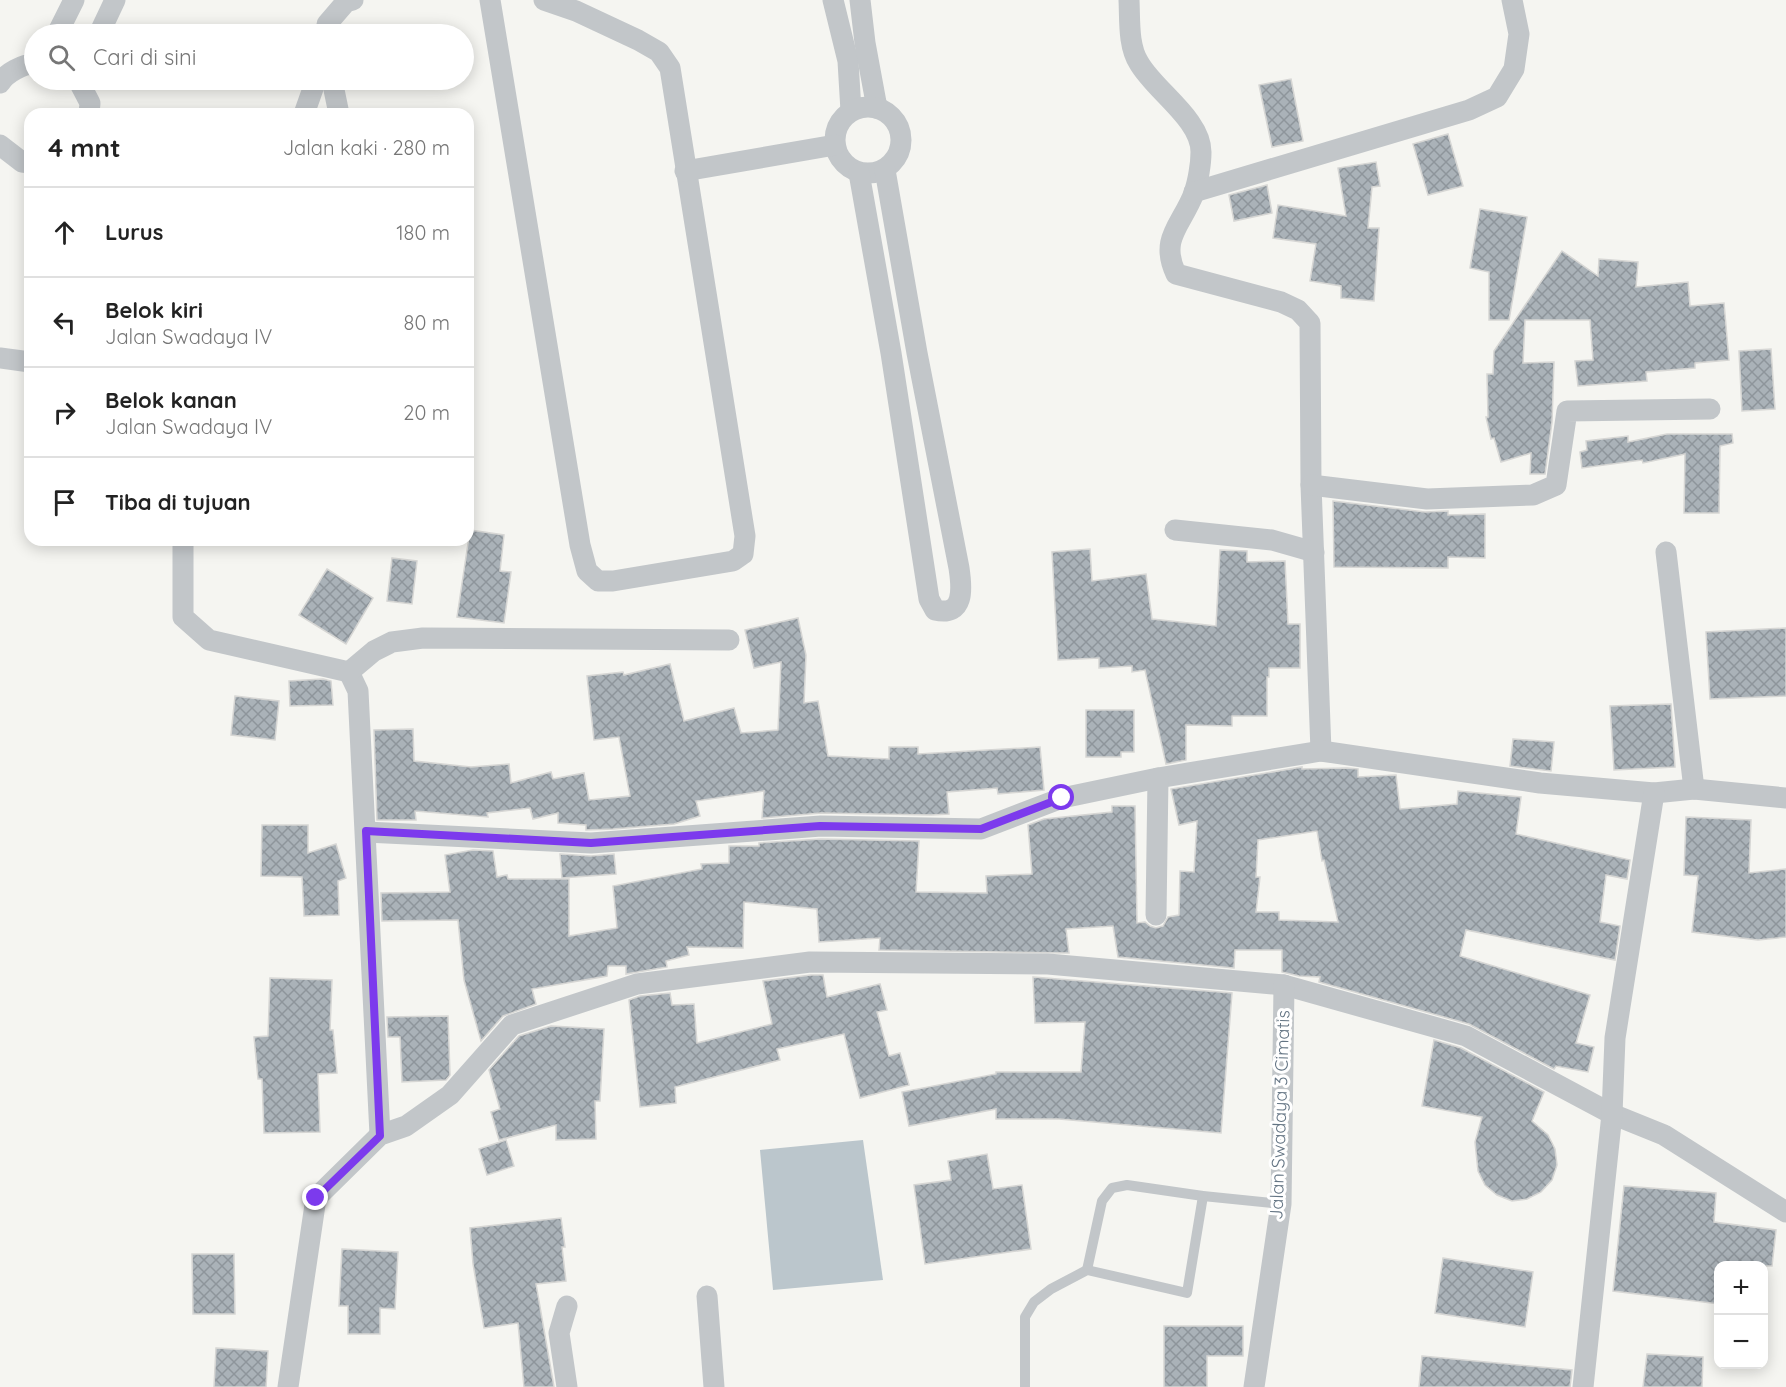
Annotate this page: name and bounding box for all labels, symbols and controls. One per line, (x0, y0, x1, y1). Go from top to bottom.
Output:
search box (24, 24, 474, 90)
icon: search (45, 41, 78, 74)
text: Cari di sini (93, 43, 196, 71)
text: 4 mnt (48, 131, 121, 164)
text: Jalan kaki · 280 m (283, 135, 450, 160)
icon: ahead (48, 216, 81, 249)
text: Lurus (105, 218, 163, 246)
text: 180 m (396, 220, 450, 245)
text: Belok kiri (105, 296, 203, 324)
icon: left (48, 306, 81, 339)
text: 80 m (404, 310, 450, 335)
text: Jalan Swadaya IV (105, 324, 272, 349)
text: Belok kanan (105, 386, 237, 414)
icon: right (48, 396, 81, 429)
text: 20 m (403, 400, 450, 425)
text: Jalan Swadaya IV (105, 414, 272, 439)
icon: arrive (48, 486, 81, 519)
text: Tiba di tujuan (105, 488, 251, 516)
route start (1048, 784, 1074, 810)
street label: Jalan Swadaya 3 Cimatis (1264, 1010, 1295, 1220)
route end (302, 1184, 328, 1210)
map controls (1714, 1261, 1768, 1369)
button: + (1714, 1261, 1768, 1315)
button: − (1714, 1315, 1768, 1369)

